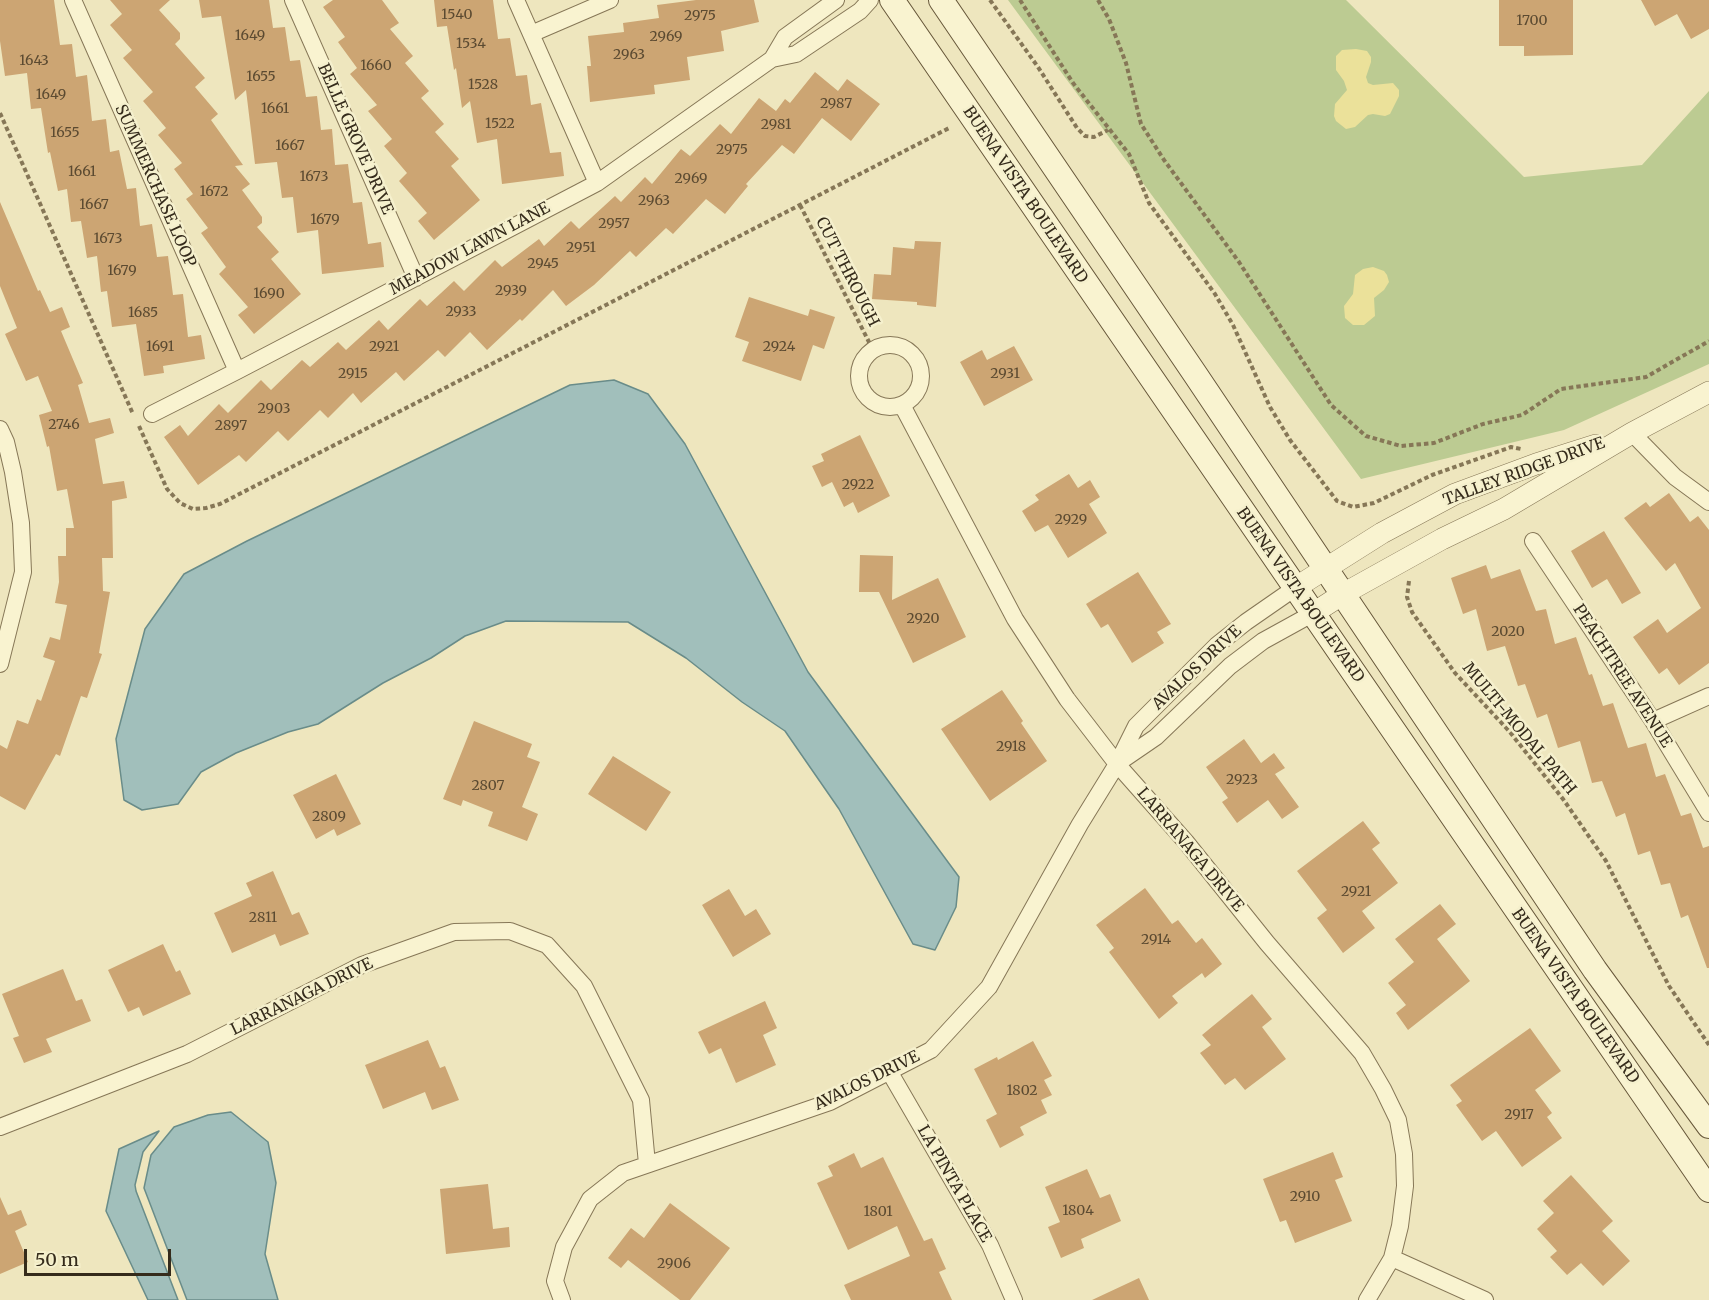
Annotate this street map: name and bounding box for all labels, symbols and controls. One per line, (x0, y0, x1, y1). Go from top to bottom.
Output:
house number: 1540 (441, 7, 473, 23)
house number: 2975 (684, 8, 716, 24)
house number: 1700 (1516, 13, 1548, 29)
house number: 1649 (235, 28, 265, 44)
house number: 2969 (650, 29, 682, 45)
house number: 1534 (456, 36, 486, 52)
house number: 2963 (613, 47, 645, 63)
house number: 1643 (19, 53, 49, 69)
house number: 1660 (360, 58, 392, 74)
street label: BELLE GROVE DRIVE (313, 61, 397, 217)
house number: 1655 (246, 69, 276, 85)
house number: 1528 (468, 77, 498, 93)
house number: 1649 (36, 87, 66, 103)
house number: 2987 (820, 96, 852, 112)
house number: 1661 (261, 101, 289, 117)
street label: SUMMERCHASE LOOP (110, 102, 200, 270)
street label: BUENA VISTA BOULEVARD (959, 103, 1091, 287)
house number: 1522 (485, 116, 515, 132)
house number: 2981 (761, 117, 791, 133)
house number: 1655 (50, 125, 80, 141)
house number: 1667 (275, 138, 305, 154)
house number: 2975 (716, 142, 748, 158)
house number: 1661 (68, 164, 96, 180)
house number: 1673 (300, 169, 328, 185)
house number: 2969 (675, 171, 707, 187)
house number: 1672 (199, 184, 229, 200)
house number: 2963 (638, 193, 670, 209)
house number: 1667 (79, 197, 109, 213)
street label: MEADOW LAWN LANE (387, 199, 553, 299)
house number: 1679 (310, 212, 340, 228)
street label: CUT THROUGH (811, 214, 883, 330)
house number: 2957 (598, 216, 630, 232)
house number: 1673 (94, 231, 122, 247)
house number: 2951 (566, 240, 596, 256)
house number: 2945 (527, 256, 559, 272)
house number: 1679 (107, 263, 137, 279)
house number: 2939 (495, 283, 527, 299)
house number: 1690 (253, 286, 285, 302)
house number: 2933 (445, 304, 477, 320)
house number: 1685 (128, 305, 158, 321)
house number: 1691 (146, 339, 174, 355)
house number: 2921 (369, 339, 399, 355)
house number: 2924 (763, 339, 795, 355)
house number: 2915 (338, 366, 368, 382)
house number: 2931 (990, 366, 1020, 382)
house number: 2903 (258, 401, 290, 417)
house number: 2746 (48, 417, 80, 433)
house number: 2897 (215, 418, 247, 434)
street label: TALLEY RIDGE DRIVE (1441, 434, 1607, 510)
house number: 2922 (842, 477, 874, 493)
street label: BUENA VISTA BOULEVARD (1232, 504, 1368, 686)
house number: 2929 (1055, 512, 1087, 528)
street label: PEACHTREE AVENUE (1568, 601, 1676, 751)
house number: 2920 (906, 611, 940, 627)
street label: AVALOS DRIVE (1148, 622, 1246, 714)
house number: 2020 (1491, 624, 1525, 640)
street label: MULTI-MODAL PATH (1458, 659, 1580, 799)
house number: 2918 (996, 739, 1026, 755)
house number: 2923 (1226, 772, 1258, 788)
house number: 2807 (471, 778, 505, 794)
street label: LARRANAGA DRIVE (1133, 784, 1247, 916)
house number: 2809 (312, 809, 346, 825)
house number: 2921 (1341, 884, 1371, 900)
street label: BUENA VISTA BOULEVARD (1507, 905, 1643, 1087)
house number: 2811 (249, 910, 277, 926)
house number: 2914 (1141, 932, 1171, 948)
street label: LARRANAGA DRIVE (228, 954, 376, 1040)
street label: AVALOS DRIVE (811, 1047, 923, 1115)
house number: 1802 (1006, 1083, 1038, 1099)
house number: 2917 (1504, 1107, 1534, 1123)
street label: LA PINTA PLACE (913, 1122, 995, 1246)
house number: 2910 (1290, 1189, 1320, 1205)
house number: 1804 (1062, 1203, 1094, 1219)
house number: 1801 (863, 1204, 893, 1220)
scale bar (27, 1237, 174, 1275)
text: 50 m (35, 1248, 79, 1271)
house number: 2906 (657, 1256, 691, 1272)

